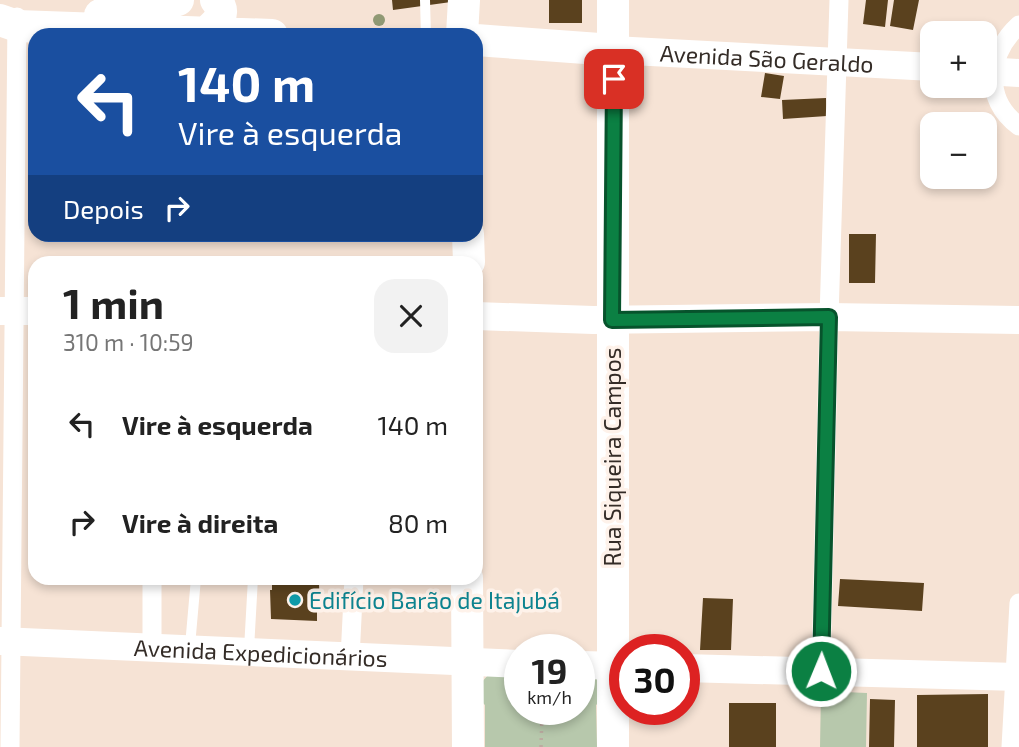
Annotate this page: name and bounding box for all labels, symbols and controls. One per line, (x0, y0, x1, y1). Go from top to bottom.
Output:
map controls (920, 21, 997, 189)
button: + (920, 21, 997, 98)
street label: Avenida São Geraldo (659, 39, 874, 78)
pin (584, 49, 644, 109)
text: 140 m (178, 53, 315, 112)
icon: left (63, 56, 154, 147)
icon: arrive (595, 60, 633, 98)
button: − (920, 112, 997, 189)
text: Vire à esquerda (178, 113, 402, 151)
icon: right (158, 189, 196, 227)
text: Depois (63, 193, 144, 224)
text: 1 min (63, 277, 164, 327)
button: close (374, 279, 448, 353)
text: 310 m · 10:59 (63, 328, 194, 356)
street label: Rua Siqueira Campos (598, 348, 626, 566)
icon: left (63, 405, 101, 443)
text: Vire à esquerda (122, 409, 313, 440)
text: 140 m (377, 409, 448, 440)
icon: right (63, 503, 101, 541)
text: Vire à direita (122, 507, 278, 538)
text: 80 m (388, 507, 448, 538)
place label: Edifício Barão de Itajubá (309, 586, 560, 614)
marker: Edifício Barão de Itajubá (287, 592, 303, 608)
street label: Avenida Expedicionários (133, 633, 388, 672)
speed limit sign: 30 (609, 634, 700, 725)
position arrow (784, 634, 858, 708)
text: 19 (532, 649, 567, 691)
text: km/h (527, 686, 572, 708)

